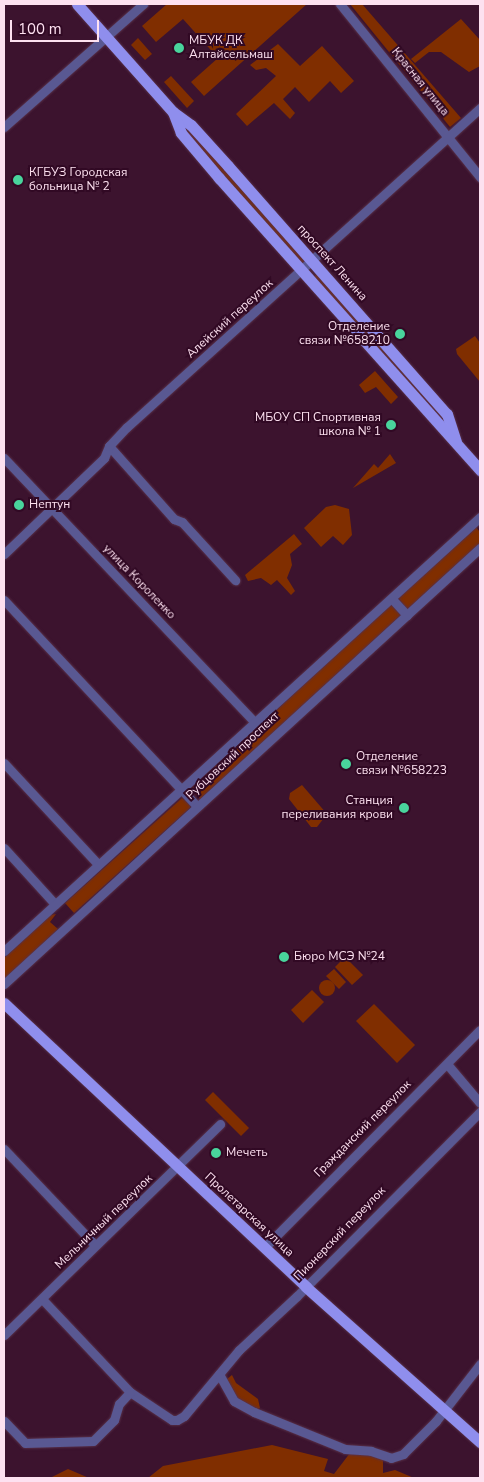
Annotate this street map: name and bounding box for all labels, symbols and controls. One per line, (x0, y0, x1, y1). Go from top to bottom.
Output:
scale bar (12, 10, 101, 42)
text: 100 m (18, 19, 62, 39)
place label: МБУК ДК Алтайсельмаш (189, 34, 273, 62)
marker: МБУК ДК Алтайсельмаш (173, 42, 185, 54)
street label: Красная улица (388, 45, 452, 119)
place label: КГБУЗ Городская больница № 2 (29, 166, 127, 194)
marker: КГБУЗ Городская больница № 2 (11, 173, 25, 187)
street label: проспект Ленина (294, 222, 370, 304)
street label: Алейский переулок (184, 276, 276, 362)
place label: Отделение связи №658210 (299, 320, 390, 348)
marker: Отделение связи №658210 (394, 328, 406, 340)
place label: МБОУ СП Спортивная школа № 1 (255, 411, 381, 439)
marker: МБОУ СП Спортивная школа № 1 (385, 419, 397, 431)
place label: Нептун (29, 498, 70, 512)
marker: Нептун (13, 499, 25, 511)
street label: улица Короленко (100, 542, 178, 622)
street label: Рубцовский проспект (183, 709, 283, 803)
place label: Отделение связи №658223 (356, 750, 447, 778)
marker: Отделение связи №658223 (340, 758, 352, 770)
place label: Станция переливания крови (282, 794, 393, 822)
marker: Станция переливания крови (397, 801, 411, 815)
place label: Бюро МСЭ №24 (294, 950, 385, 964)
marker: Бюро МСЭ №24 (278, 951, 290, 963)
street label: Гражданский переулок (312, 1078, 414, 1180)
place label: Мечеть (226, 1146, 268, 1160)
marker: Мечеть (210, 1147, 222, 1159)
street label: Пролетарская улица (201, 1170, 297, 1260)
street label: Мельничный переулок (52, 1172, 156, 1272)
street label: Пионерский переулок (291, 1184, 389, 1284)

